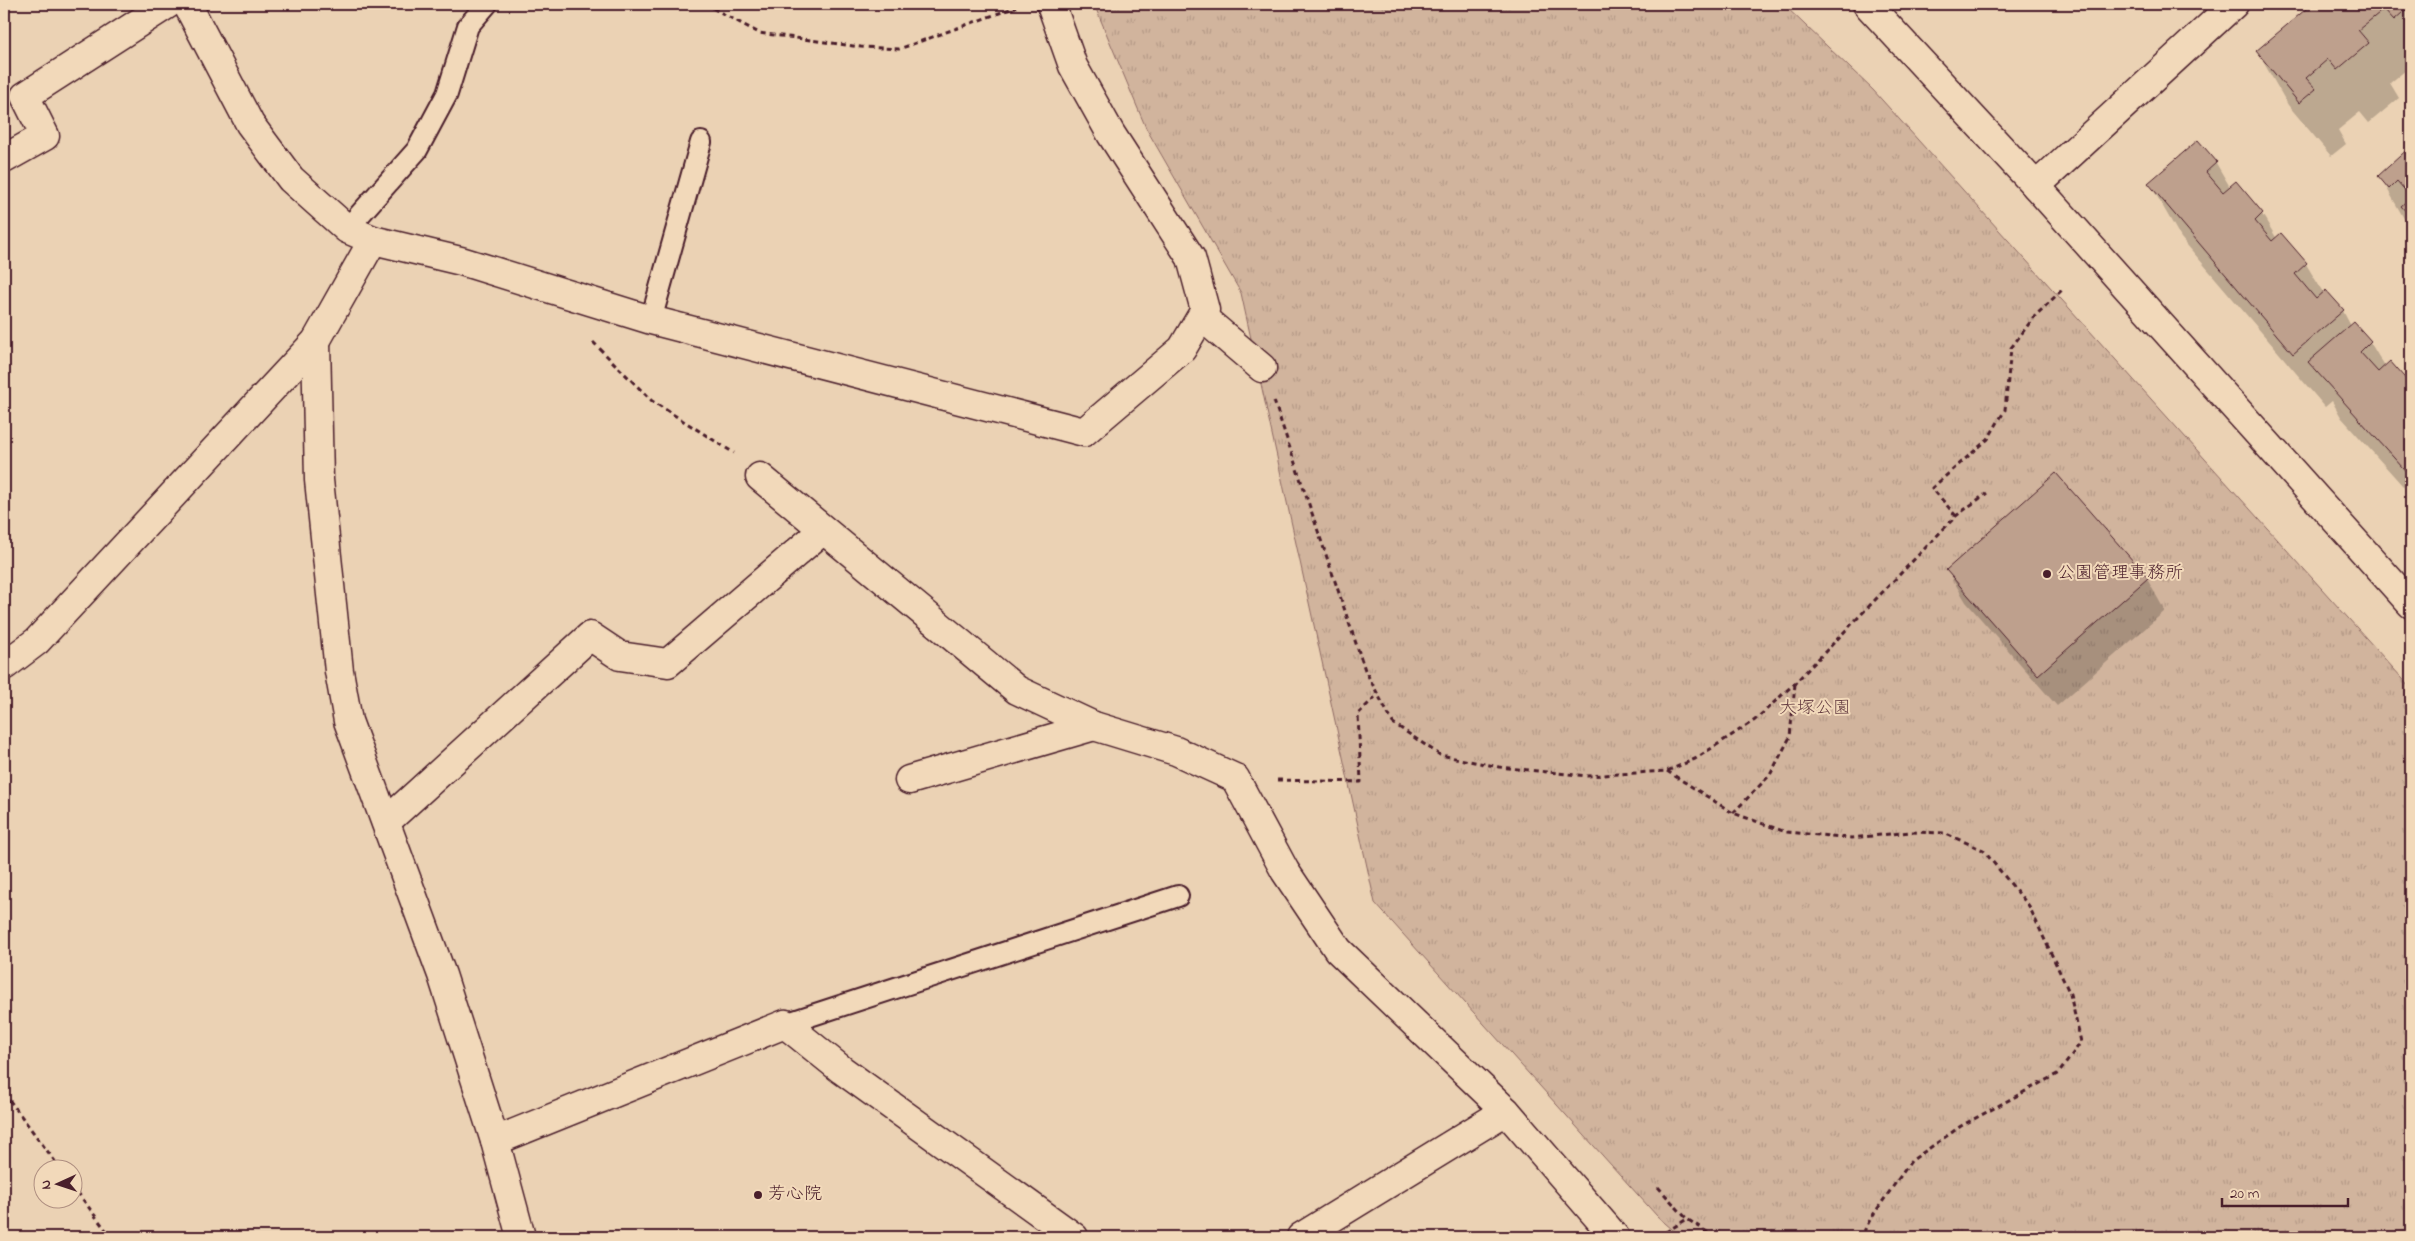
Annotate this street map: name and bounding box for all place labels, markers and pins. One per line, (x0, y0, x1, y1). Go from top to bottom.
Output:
place label: 公園管理事務所 (2057, 561, 2183, 587)
marker: 公園管理事務所 (2041, 568, 2053, 580)
place label: 芳心院 (768, 1182, 822, 1208)
marker: 芳心院 (752, 1189, 764, 1201)

